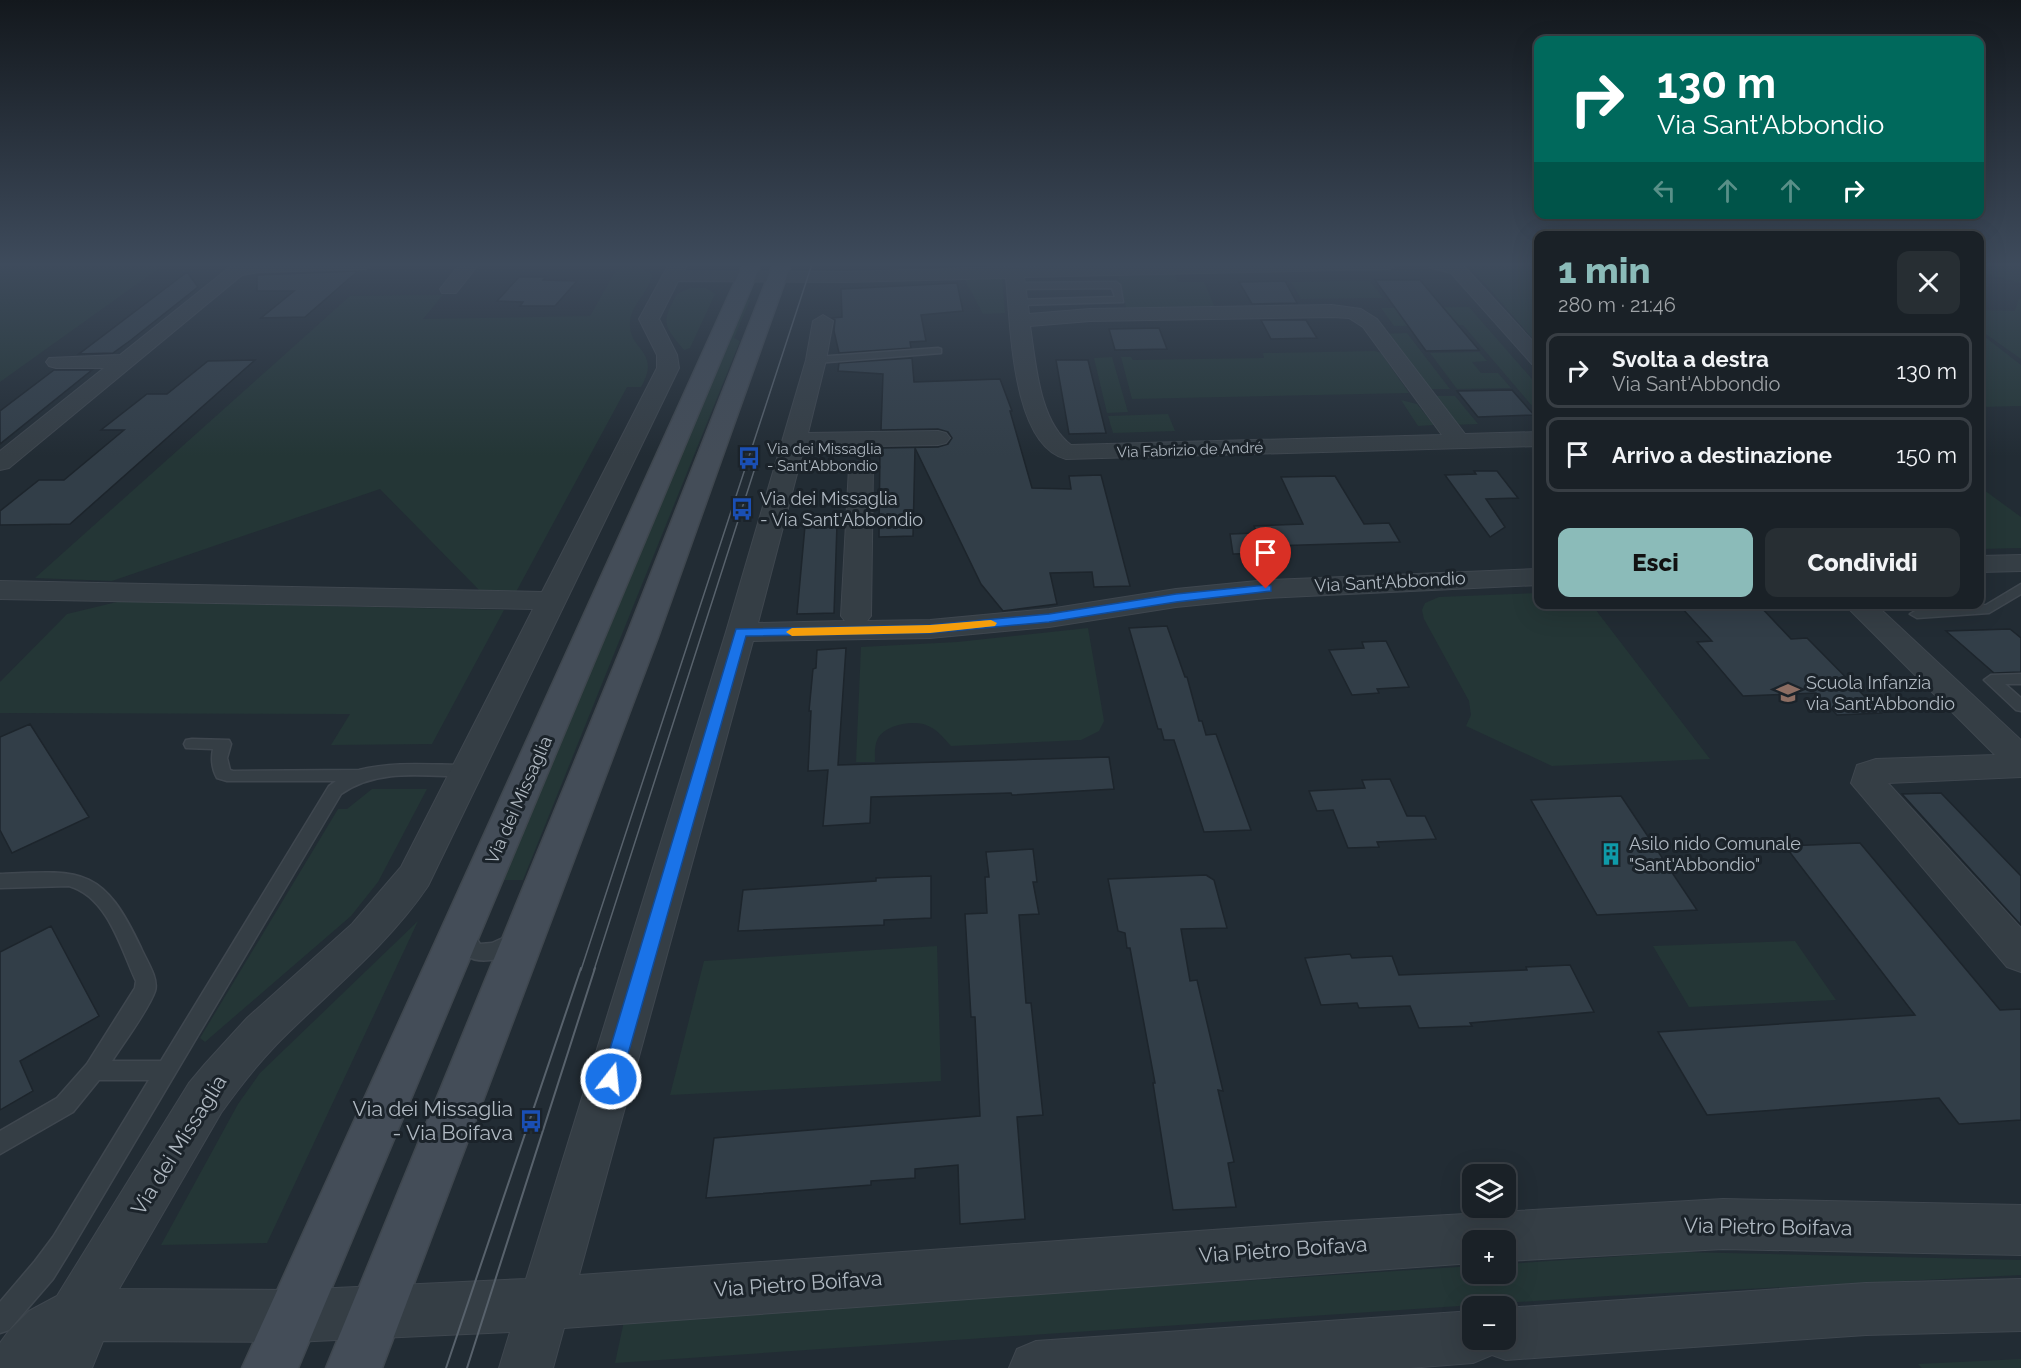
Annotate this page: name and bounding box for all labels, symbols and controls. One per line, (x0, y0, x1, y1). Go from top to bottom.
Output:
text: 130 m (1657, 59, 1776, 108)
icon: right (1558, 60, 1636, 138)
text: Via Sant'Abbondio (1657, 109, 1884, 140)
icon: left (1648, 174, 1681, 207)
icon: ahead (1711, 174, 1744, 207)
icon: ahead (1774, 174, 1807, 207)
icon: right (1837, 174, 1870, 207)
text: 1 min (1558, 249, 1650, 291)
button: close (1897, 251, 1960, 314)
text: 280 m · 21:46 (1558, 293, 1676, 317)
text: Svolta a destra (1612, 346, 1769, 372)
icon: right (1561, 354, 1594, 387)
text: 130 m (1897, 358, 1957, 384)
text: Via Sant'Abbondio (1612, 372, 1780, 396)
street label: Via Fabrizio de André (1117, 438, 1264, 462)
icon: arrive (1561, 438, 1594, 471)
place label: Via dei Missaglia - Sant'Abbondio (767, 440, 882, 475)
text: Arrivo a destinazione (1612, 442, 1832, 468)
text: 150 m (1896, 442, 1957, 468)
bus stop icon: Via dei Missaglia - Sant'Abbondio (736, 445, 762, 471)
place label: Via dei Missaglia - Via Sant'Abbondio (760, 488, 923, 530)
bus stop icon: Via dei Missaglia - Via Sant'Abbondio (729, 496, 755, 522)
pin (1240, 527, 1291, 589)
button: Esci (1558, 528, 1753, 597)
button: Condividi (1765, 528, 1960, 597)
icon: arrive (1249, 536, 1282, 569)
street label: Via Sant'Abbondio (1314, 567, 1466, 596)
place label: Scuola Infanzia via Sant'Abbondio (1806, 672, 1955, 714)
school or university icon: Scuola Infanzia via Sant'Abbondio (1775, 680, 1801, 706)
street label: Via dei Missaglia (481, 733, 556, 867)
place label: Asilo nido Comunale "Sant'Abbondio" (1629, 833, 1801, 875)
building icon: Asilo nido Comunale "Sant'Abbondio" (1598, 841, 1624, 867)
position arrow (579, 1047, 643, 1111)
street label: Via dei Missaglia (125, 1070, 232, 1219)
place label: Via dei Missaglia - Via Boifava (353, 1096, 513, 1145)
bus stop icon: Via dei Missaglia - Via Boifava (518, 1108, 544, 1134)
map controls (1462, 1164, 1516, 1350)
button: layers (1462, 1164, 1516, 1218)
street label: Via Pietro Boifava (1683, 1213, 1853, 1240)
button: + (1462, 1230, 1516, 1284)
street label: Via Pietro Boifava (1198, 1231, 1368, 1268)
street label: Via Pietro Boifava (713, 1265, 883, 1302)
button: − (1462, 1296, 1516, 1350)

